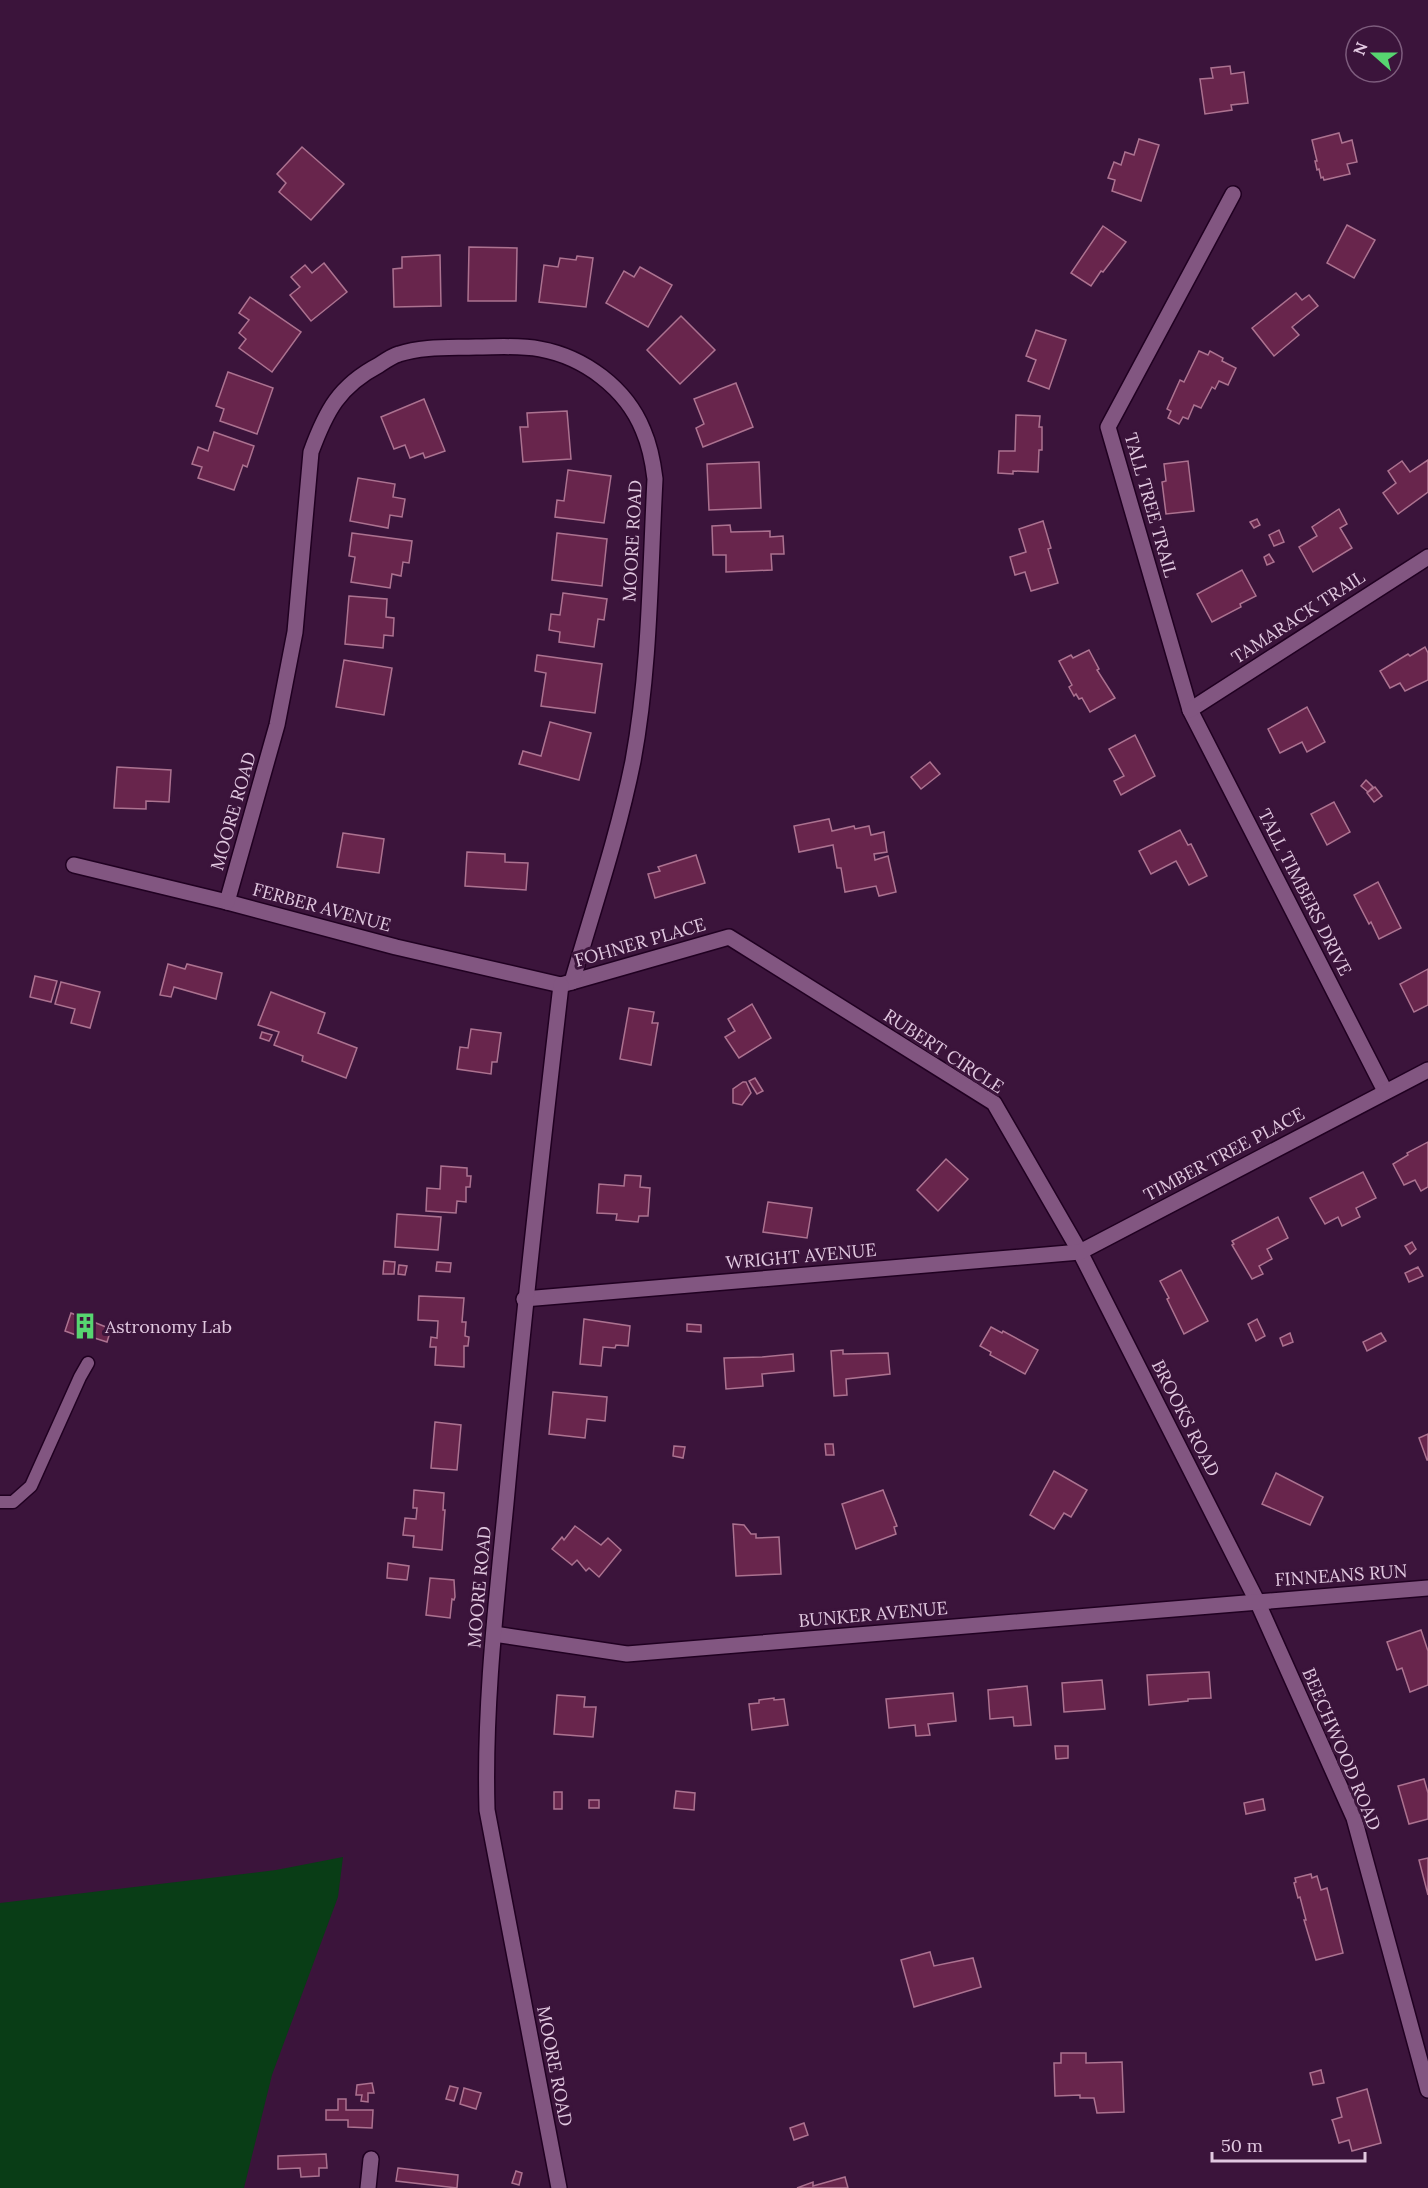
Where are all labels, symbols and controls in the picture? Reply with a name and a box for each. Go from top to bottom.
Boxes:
north arrow [1344,24,1404,84]
text: N [1348,39,1372,58]
street label: TALL TREE TRAIL [1119,430,1183,580]
street label: MOORE ROAD [617,479,647,603]
street label: TAMARACK TRAIL [1227,565,1370,669]
street label: MOORE ROAD [205,749,261,873]
street label: TALL TIMBERS DRIVE [1253,805,1357,979]
street label: FERBER AVENUE [250,877,394,937]
street label: FOHNER PLACE [572,912,708,972]
street label: RUBERT CIRCLE [880,1004,1008,1098]
street label: TIMBER TREE PLACE [1140,1102,1308,1206]
street label: WRIGHT AVENUE [725,1238,877,1274]
building icon: Astronomy Lab [70,1311,100,1341]
place label: Astronomy Lab [104,1315,232,1338]
street label: BROOKS ROAD [1147,1356,1225,1480]
street label: MOORE ROAD [462,1525,496,1649]
street label: FINNEANS RUN [1274,1559,1408,1591]
street label: BUNKER AVENUE [797,1596,949,1632]
street label: BEECHWOOD ROAD [1297,1664,1387,1834]
street label: MOORE ROAD [532,2004,578,2128]
scale bar [1212,2125,1365,2163]
text: 50 m [1221,2134,1263,2157]

